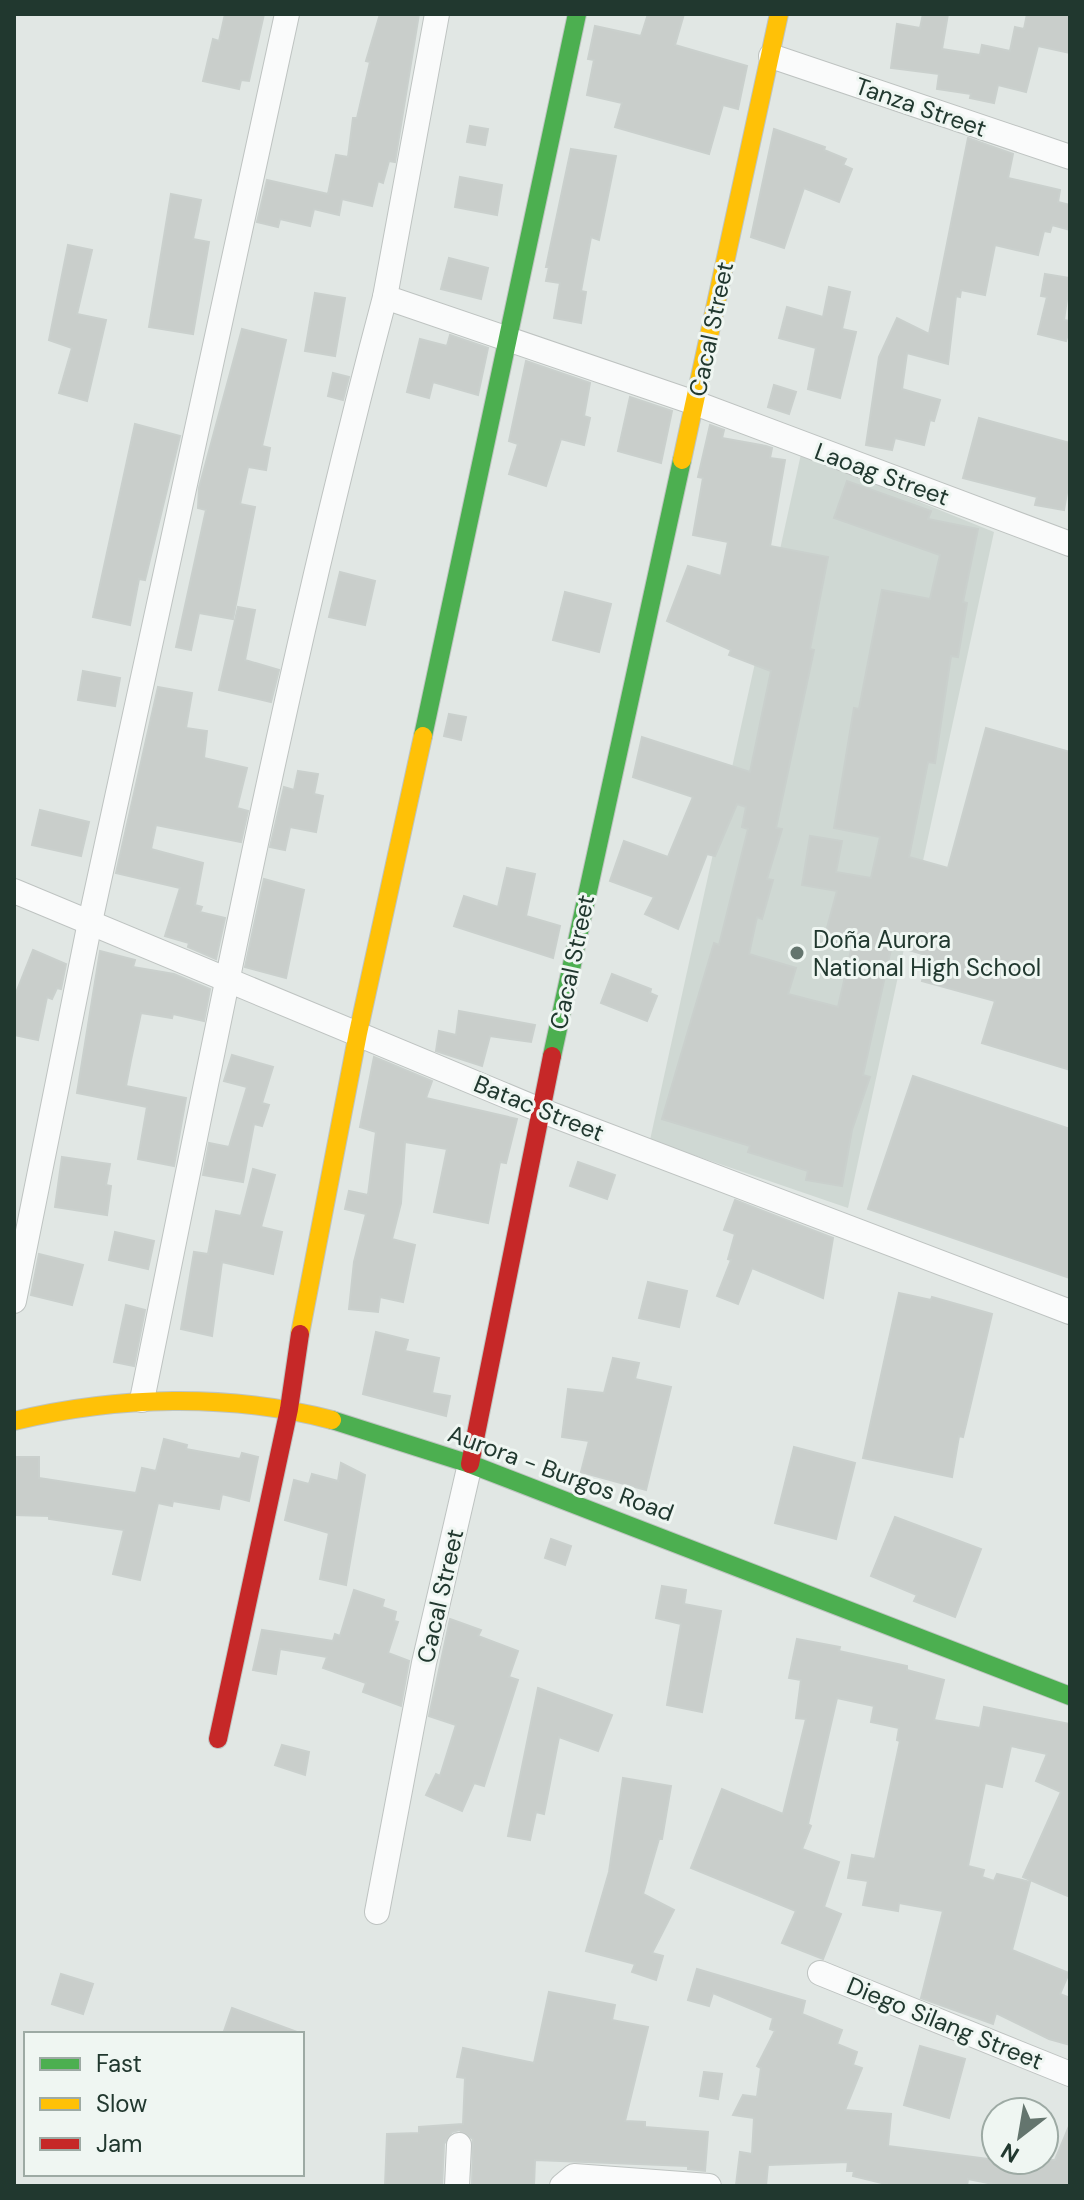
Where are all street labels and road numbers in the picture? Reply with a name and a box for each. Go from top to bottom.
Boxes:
street label: Tanza Street [851,70,991,144]
street label: Cacal Street [682,259,740,399]
street label: Laoag Street [811,435,953,513]
street label: Cacal Street [543,892,601,1032]
street label: Batac Street [469,1068,609,1148]
street label: Aurora - Burgos Road [444,1418,678,1528]
street label: Cacal Street [410,1526,470,1666]
street label: Diego Silang Street [842,1969,1048,2077]

